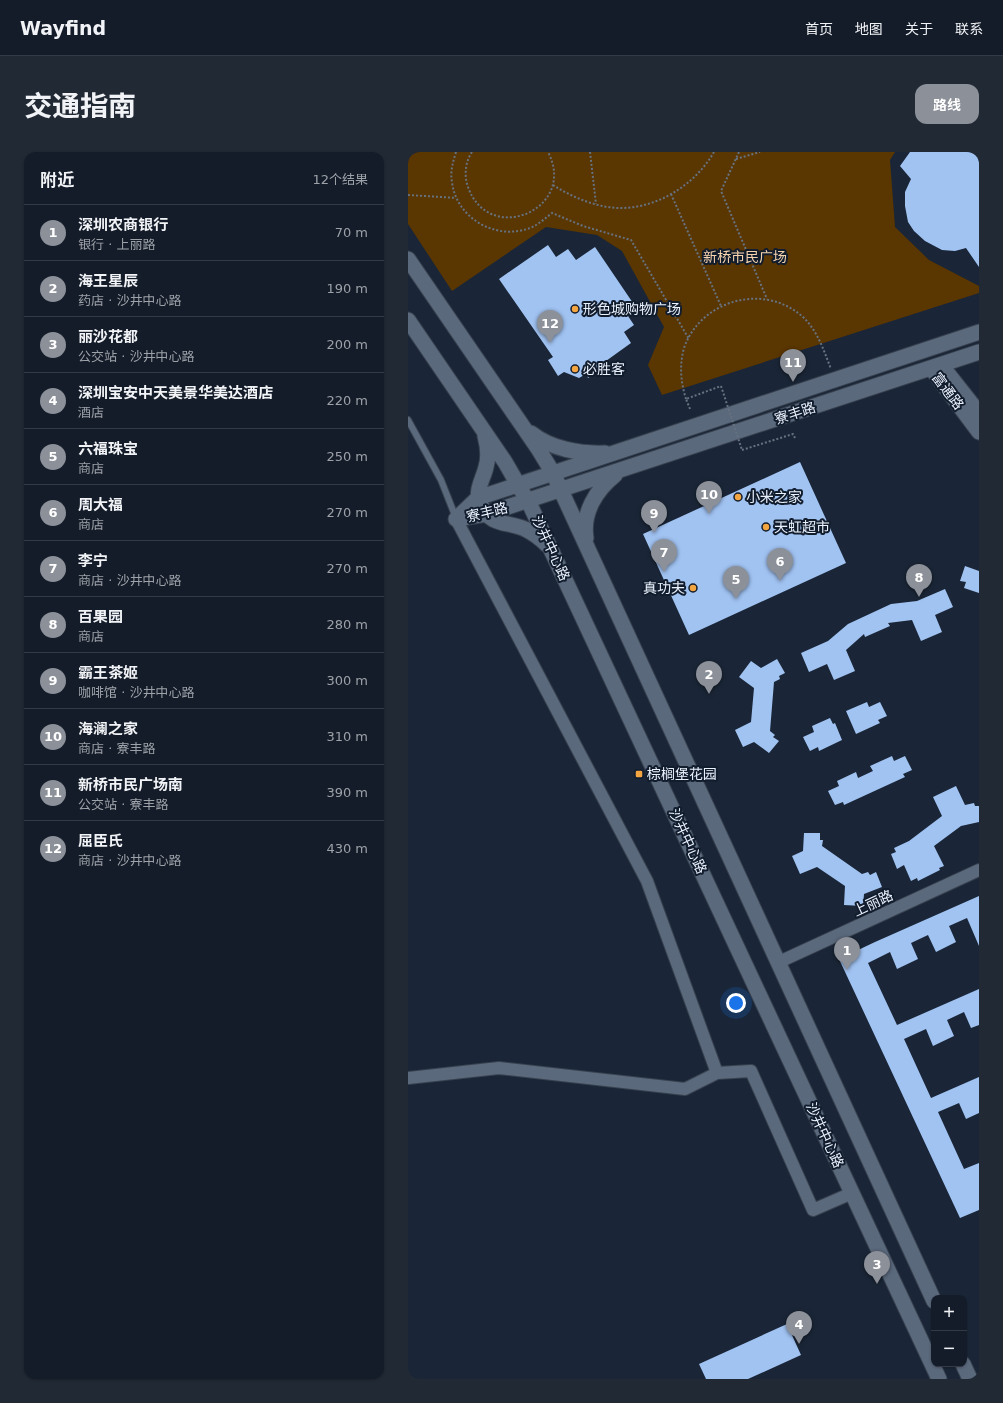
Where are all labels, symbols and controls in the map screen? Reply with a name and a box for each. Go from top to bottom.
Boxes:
text: Wayfind [20,17,106,39]
text: 首页 [805,21,833,37]
text: 地图 [855,21,883,37]
text: 关于 [905,21,933,37]
text: 联系 [955,21,983,37]
button: 路线 [915,84,979,124]
text: 交通指南 [24,90,136,123]
text: 附近 [40,170,74,190]
text: 12个结果 [312,172,368,187]
text: 深圳农商银行 [78,216,168,234]
text: 1 [48,225,58,240]
text: 70 m [335,225,368,240]
text: 银行 · 上丽路 [78,237,155,252]
park label: 新桥市民广场 [703,249,787,265]
text: 海王星辰 [78,272,138,290]
text: 2 [48,281,58,296]
text: 190 m [326,281,368,296]
text: 药店 · 沙井中心路 [78,293,181,308]
place label: 形色城购物广场 [583,301,681,317]
marker: 形色城购物广场 [570,304,580,314]
pin: 12 [537,310,563,343]
text: 丽沙花都 [78,328,138,346]
text: 3 [48,337,58,352]
text: 200 m [326,337,368,352]
text: 公交站 · 沙井中心路 [78,349,194,364]
pin: 11 [780,349,806,382]
place label: 必胜客 [583,361,625,377]
marker: 必胜客 [570,364,580,374]
street label: 富通路 [929,369,967,413]
text: 深圳宝安中天美景华美达酒店 [78,384,273,402]
text: 4 [48,393,58,408]
text: 220 m [326,393,368,408]
street label: 寮丰路 [773,399,817,427]
text: 酒店 [78,405,104,420]
text: 六福珠宝 [78,440,138,458]
text: 5 [48,449,58,464]
text: 250 m [326,449,368,464]
text: 商店 [78,461,104,476]
pin: 10 [696,481,722,514]
place label: 小米之家 [746,489,802,505]
marker: 小米之家 [733,492,743,502]
text: 周大福 [78,496,123,514]
street label: 寮丰路 [465,499,509,525]
pin: 9 [641,500,667,533]
text: 6 [48,505,58,520]
text: 270 m [326,505,368,520]
street label: 沙井中心路 [529,513,573,583]
text: 商店 [78,517,104,532]
place label: 天虹超市 [774,519,830,535]
marker: 天虹超市 [761,522,771,532]
pin: 7 [651,539,677,572]
pin: 6 [767,548,793,581]
text: 李宁 [78,552,108,570]
text: 7 [48,561,58,576]
text: 270 m [326,561,368,576]
pin: 8 [906,564,932,597]
pin: 5 [723,566,749,599]
text: 商店 · 沙井中心路 [78,573,181,588]
place label: 真功夫 [643,580,685,596]
marker: 真功夫 [688,583,698,593]
text: 百果园 [78,608,123,626]
text: 8 [48,617,58,632]
text: 280 m [326,617,368,632]
text: 商店 [78,629,104,644]
pin: 2 [696,661,722,694]
text: 霸王茶姬 [78,664,138,682]
text: 9 [48,673,58,688]
text: 300 m [326,673,368,688]
text: 咖啡馆 · 沙井中心路 [78,685,194,700]
text: 海澜之家 [78,720,138,738]
text: 10 [44,729,62,744]
text: 310 m [326,729,368,744]
text: 商店 · 寮丰路 [78,741,155,756]
place label: 棕榈堡花园 [647,766,717,782]
marker: 棕榈堡花园 [634,769,644,779]
text: 新桥市民广场南 [78,776,183,794]
text: 11 [44,785,62,800]
text: 390 m [326,785,368,800]
text: 公交站 · 寮丰路 [78,797,168,812]
street label: 沙井中心路 [666,806,710,876]
text: 屈臣氏 [78,832,123,850]
text: 12 [44,841,62,856]
text: 430 m [326,841,368,856]
text: 商店 · 沙井中心路 [78,853,181,868]
street label: 上丽路 [851,887,895,919]
pin: 1 [834,937,860,970]
your location [726,993,746,1013]
street label: 沙井中心路 [803,1100,847,1170]
pin: 3 [864,1251,890,1284]
map controls [931,1295,967,1367]
button: + [931,1295,967,1331]
pin: 4 [786,1311,812,1344]
button: − [931,1331,967,1367]

